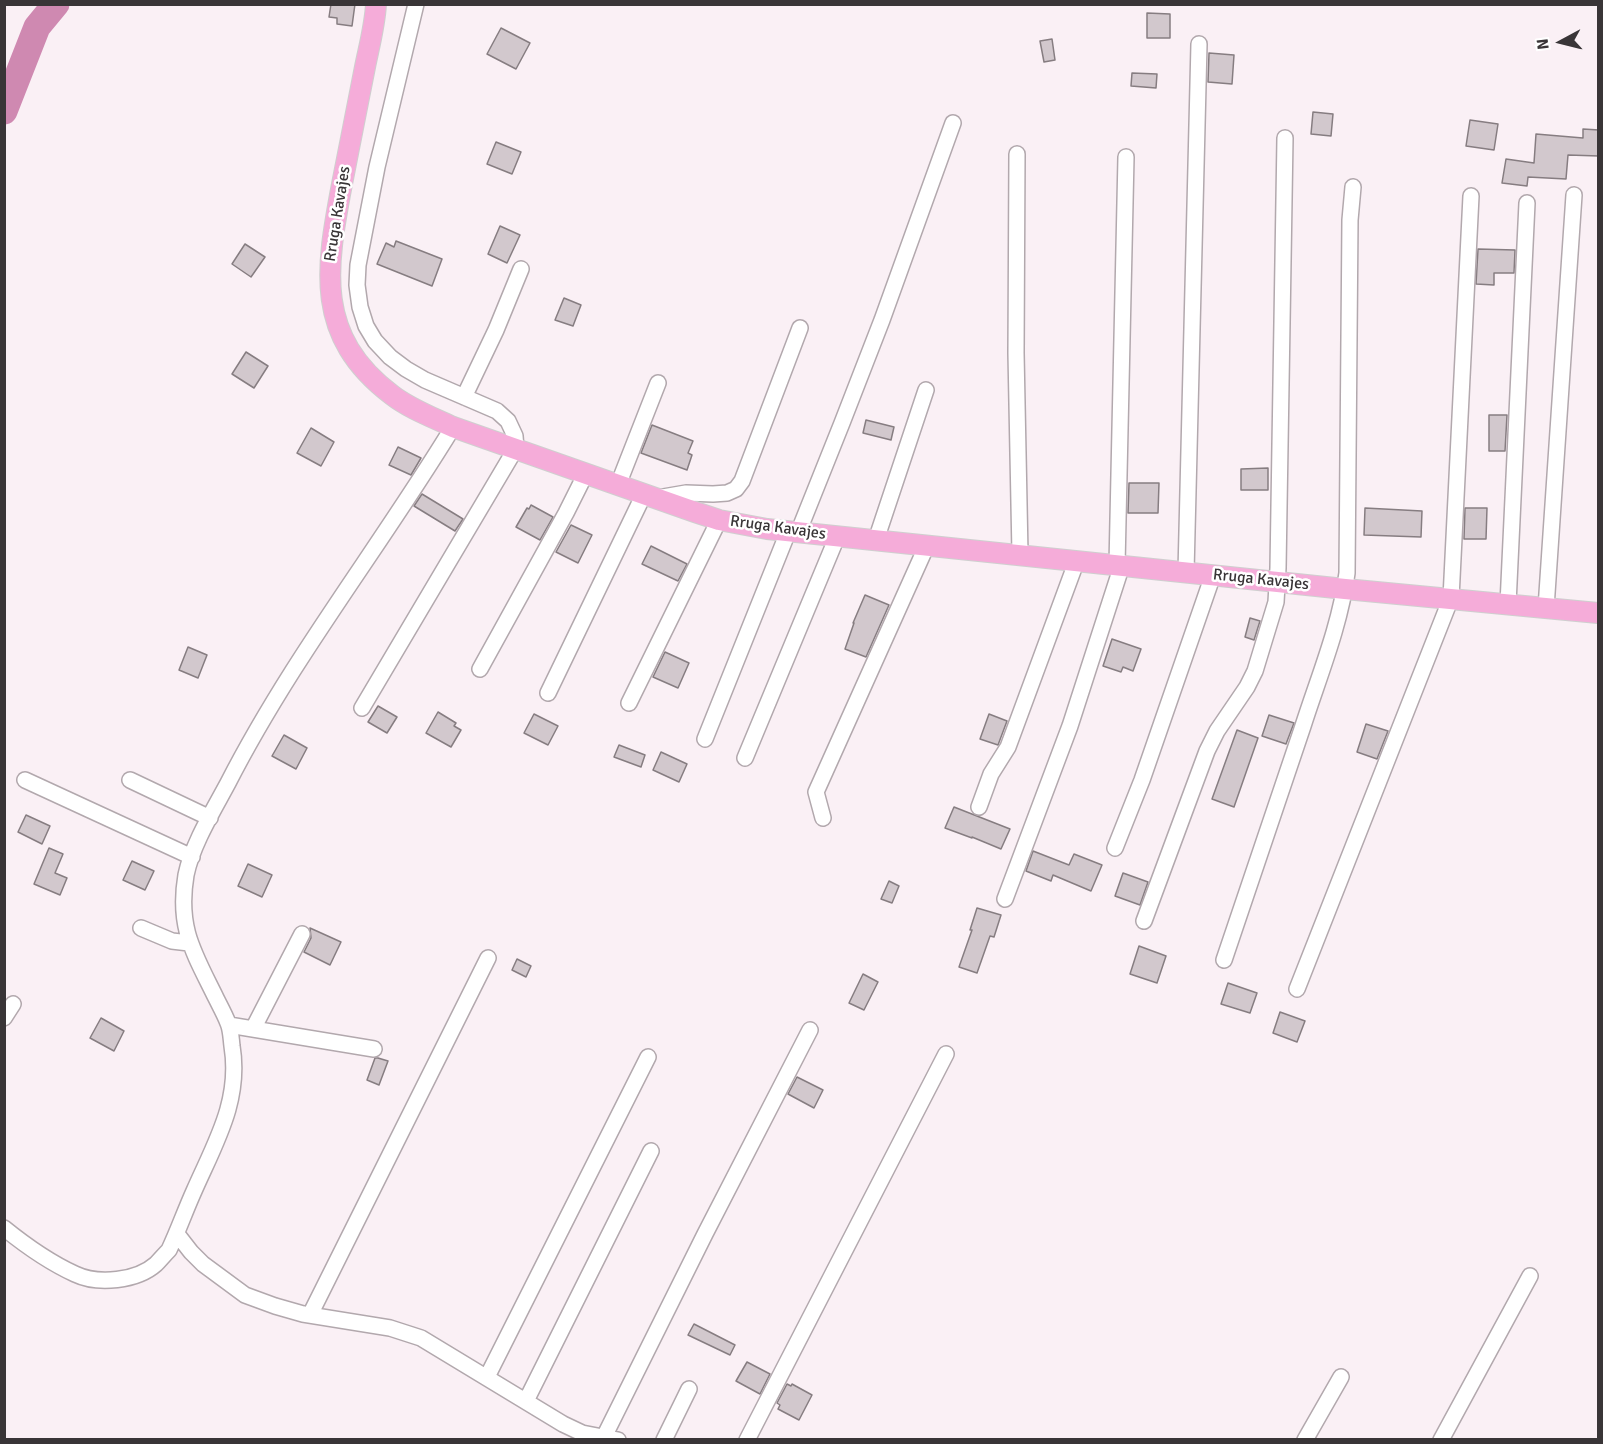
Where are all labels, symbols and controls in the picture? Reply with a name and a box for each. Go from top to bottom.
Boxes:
north arrow [1531,12,1591,72]
text: N [1533,37,1554,51]
street label: Rruga Kavajes [321,165,355,263]
street label: Rruga Kavajes [729,512,827,544]
street label: Rruga Kavajes [1212,565,1310,595]

